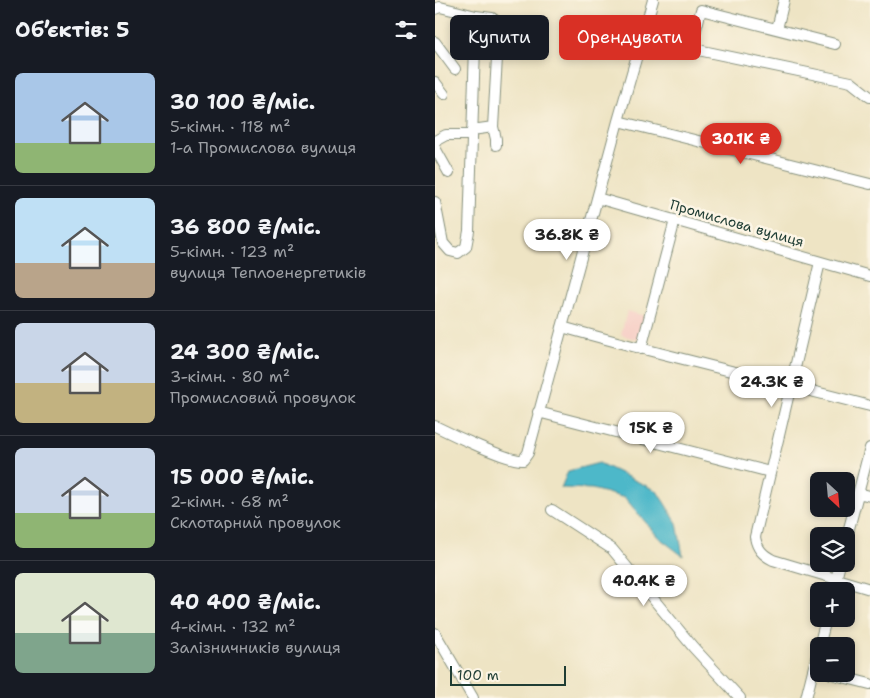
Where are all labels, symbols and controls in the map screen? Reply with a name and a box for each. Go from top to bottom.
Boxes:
chip: Купити [450,15,549,60]
chip: Орендувати [559,15,701,60]
text: Об’єктів: 5 [15,16,129,44]
icon: filters [392,16,420,44]
text: 30 100 ₴/міс. [170,88,315,116]
icon: home [55,93,115,153]
text: 5-кімн. · 118 m² [170,116,291,137]
pin: 30.1K ₴ [695,122,787,165]
text: 30.1K ₴ [711,128,771,149]
text: 1-а Промислова вулиця [170,137,356,158]
street label: Промислова вулиця [668,195,806,251]
text: 36 800 ₴/міс. [170,213,321,241]
icon: home [55,218,115,278]
pin: 36.8K ₴ [521,218,613,261]
text: 36.8K ₴ [535,224,599,245]
text: 5-кімн. · 123 m² [170,241,294,262]
text: вулиця Теплоенергетиків [170,262,366,283]
text: 24 300 ₴/міс. [170,338,320,366]
icon: home [55,343,115,403]
text: 3-кімн. · 80 m² [170,366,290,387]
pin: 24.3K ₴ [726,366,818,408]
text: 24.3K ₴ [740,371,804,392]
text: Промисловий провулок [170,387,356,408]
pin: 15K ₴ [616,412,686,454]
text: 15K ₴ [629,417,673,438]
text: 15 000 ₴/міс. [170,463,314,491]
icon: home [55,468,115,528]
north arrow [810,472,855,518]
map controls [810,472,855,682]
text: 2-кімн. · 68 m² [170,491,289,512]
text: Склотарний провулок [170,512,341,533]
button: layers [810,527,855,572]
pin: 40.4K ₴ [598,564,690,607]
text: 40.4K ₴ [612,570,676,591]
button: + [810,582,855,627]
text: 40 400 ₴/міс. [170,588,321,616]
icon: home [55,593,115,653]
text: 4-кімн. · 132 m² [170,616,296,637]
text: Залізничників вулиця [170,637,341,658]
button: − [810,637,855,682]
scale bar [450,663,566,686]
text: 100 m [457,666,499,684]

